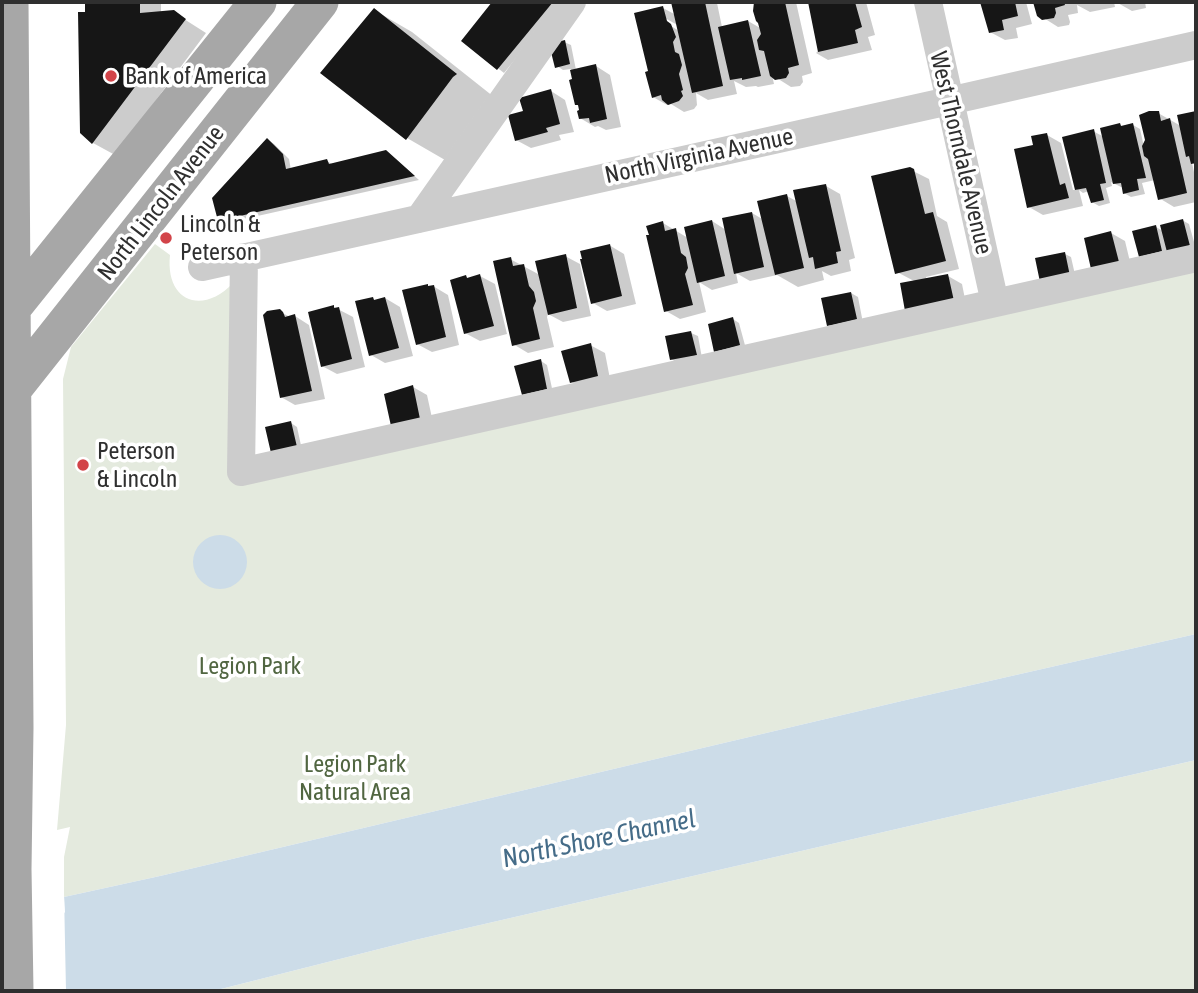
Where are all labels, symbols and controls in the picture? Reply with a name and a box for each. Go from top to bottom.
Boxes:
street label: West Thorndale Avenue [924,49,998,257]
place label: Bank of America [125,62,267,90]
marker: Bank of America [103,68,119,84]
street label: North Lincoln Avenue [92,120,230,286]
street label: North Virginia Avenue [602,122,796,190]
place label: Lincoln & Peterson [180,210,260,266]
marker: Lincoln & Peterson [158,230,174,246]
place label: Peterson & Lincoln [97,437,177,493]
marker: Peterson & Lincoln [75,457,91,473]
park label: Legion Park [199,652,301,680]
park label: Legion Park Natural Area [299,750,411,806]
water label: North Shore Channel [499,803,699,875]

